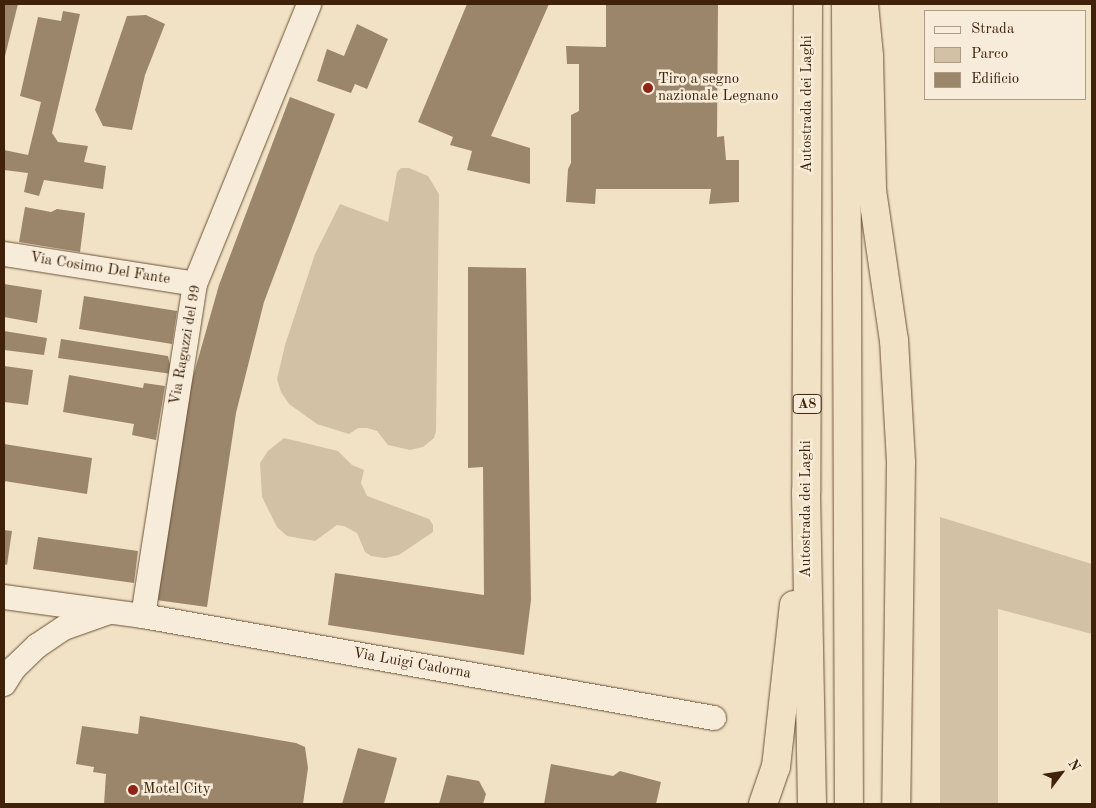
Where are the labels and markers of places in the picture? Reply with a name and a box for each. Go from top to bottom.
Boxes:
place label: Tiro a segno nazionale Legnano [658,70,778,105]
marker: Tiro a segno nazionale Legnano [642,82,654,94]
place label: Motel City [143,781,211,799]
marker: Motel City [127,784,139,796]

